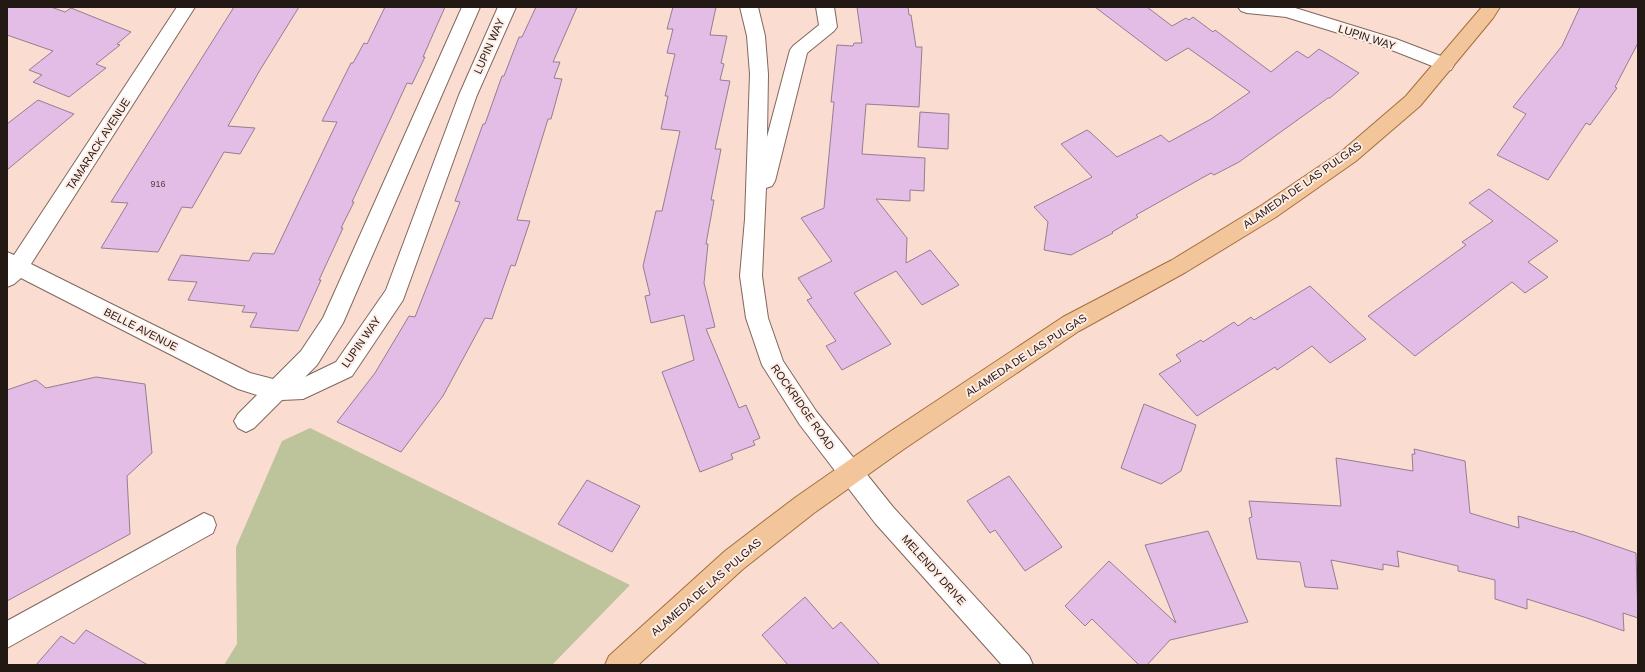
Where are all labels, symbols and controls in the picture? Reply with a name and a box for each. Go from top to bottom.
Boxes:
street label: LUPIN WAY [471,16,507,76]
street label: LUPIN WAY [1337,22,1398,52]
street label: TAMARACK AVENUE [64,96,132,192]
street label: ALAMEDA DE LAS PULGAS [1240,139,1364,231]
house number: 916 [150,179,166,189]
street label: BELLE AVENUE [102,305,180,353]
street label: ALAMEDA DE LAS PULGAS [963,311,1089,399]
street label: LUPIN WAY [339,314,383,370]
street label: ROCKRIDGE ROAD [769,362,837,452]
street label: MELENDY DRIVE [900,533,968,607]
street label: ALAMEDA DE LAS PULGAS [649,536,763,638]

